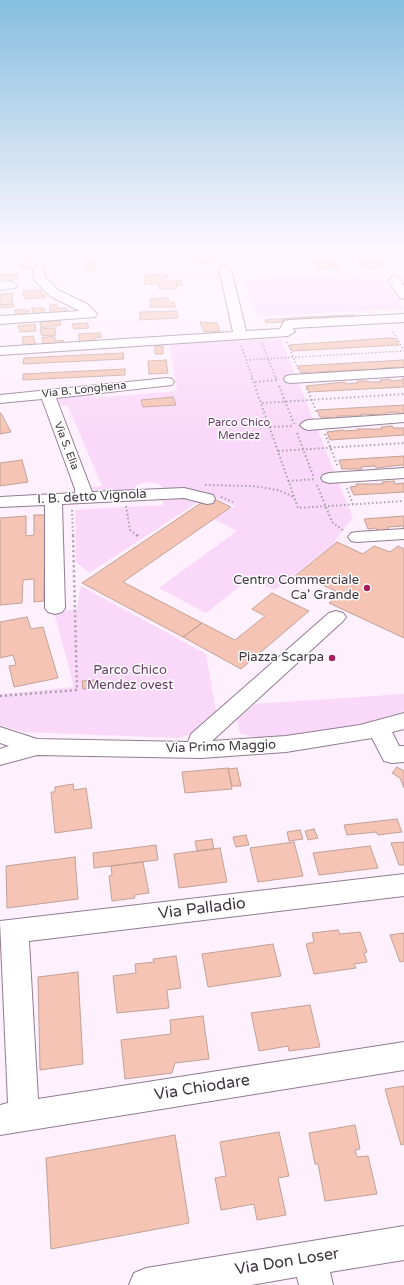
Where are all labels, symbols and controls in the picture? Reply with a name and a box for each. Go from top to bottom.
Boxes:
street label: Via B. Longhena [41,379,127,401]
park label: Parco Chico Mendez [208,416,270,442]
street label: Via S. Elia [51,420,81,472]
street label: I. B. detto Vignola [37,486,147,508]
place label: Centro Commerciale Ca' Grande [233,573,359,604]
marker: Centro Commerciale Ca' Grande [362,583,372,593]
place label: Piazza Scarpa [238,650,324,666]
marker: Piazza Scarpa [327,653,337,663]
park label: Parco Chico Mendez ovest [87,663,173,694]
street label: Via Primo Maggio [166,737,276,757]
street label: Via Palladio [157,894,247,924]
street label: Via Chiodare [153,1071,251,1105]
street label: Via Don Loser [234,1244,340,1280]

